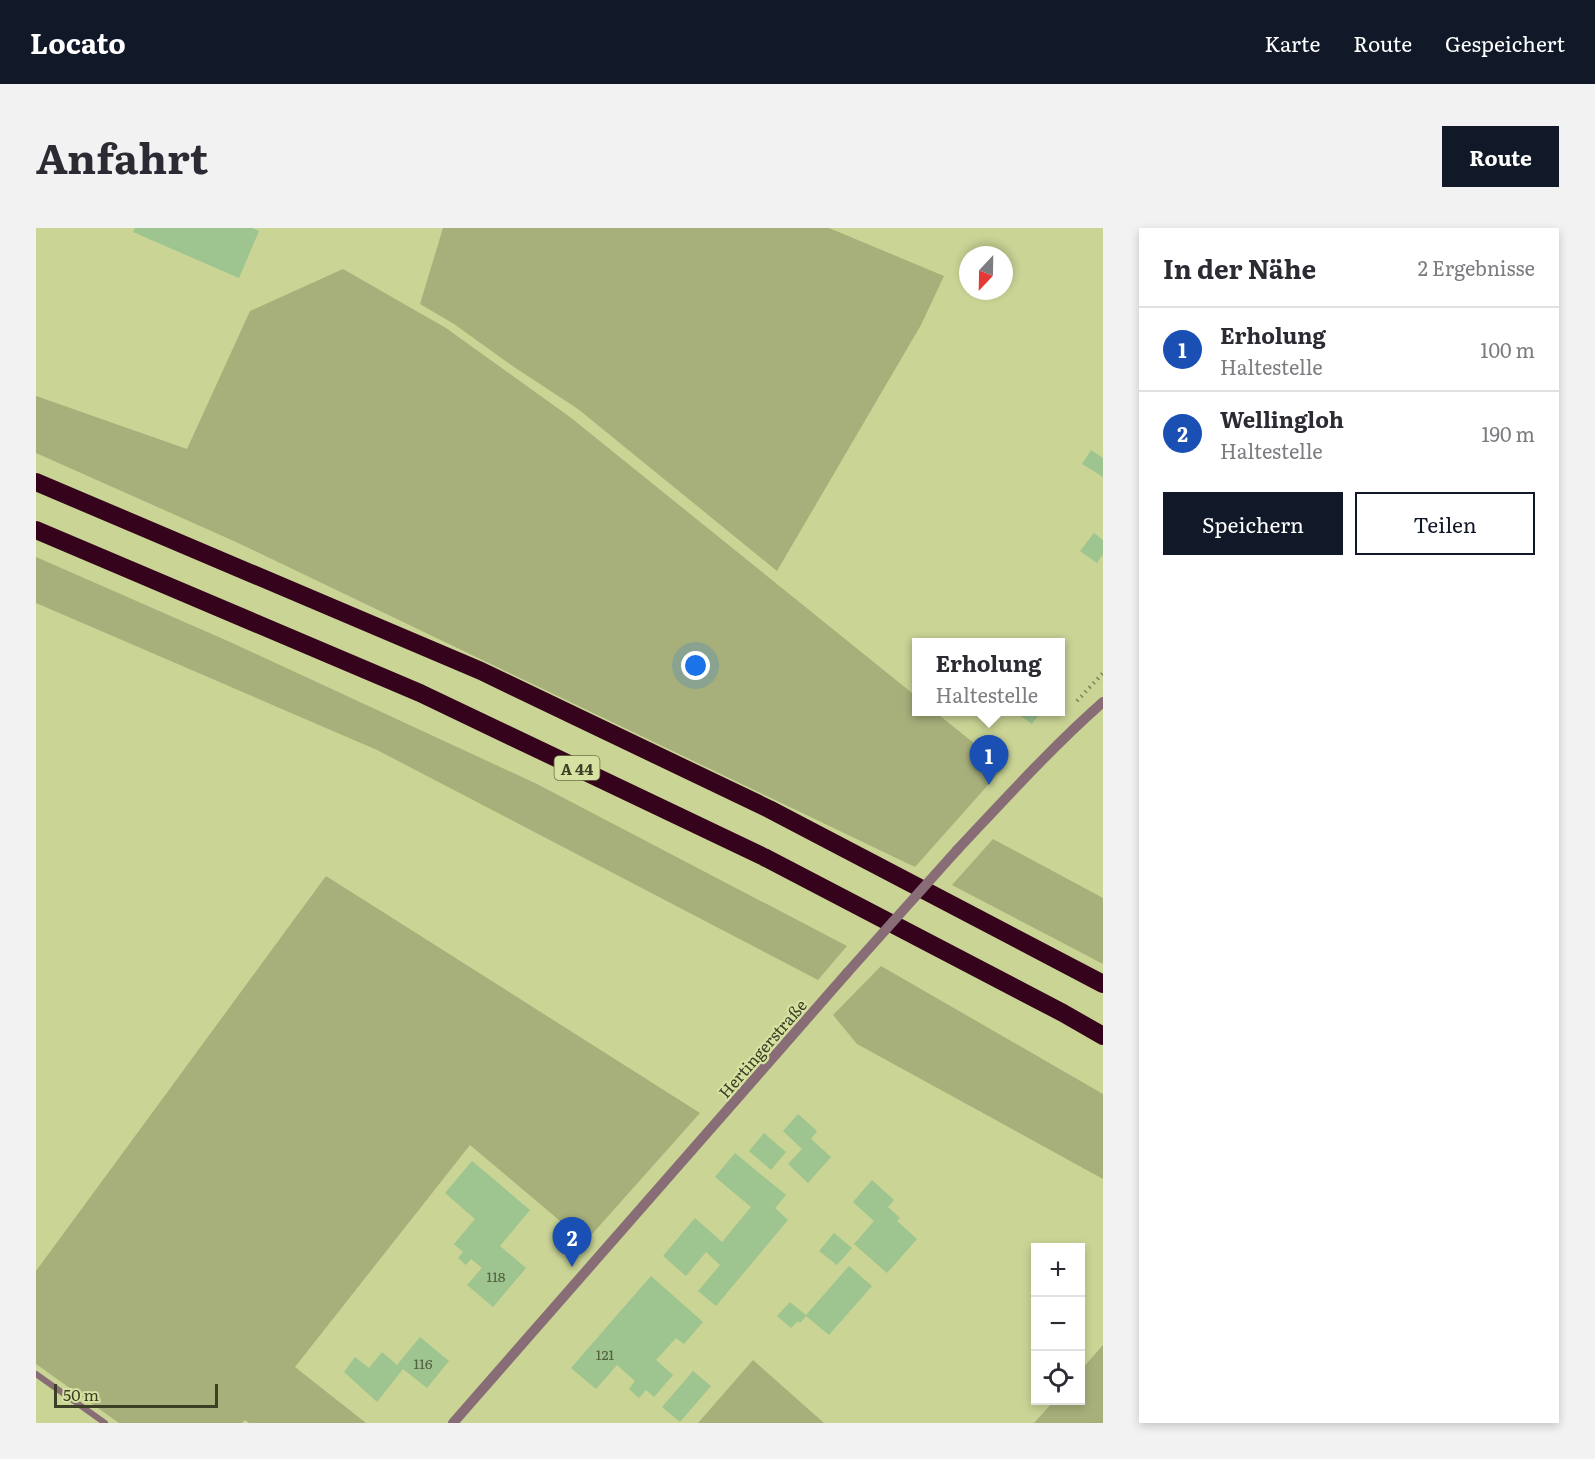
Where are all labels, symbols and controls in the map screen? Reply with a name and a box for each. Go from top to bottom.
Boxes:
text: Locato [30,21,126,63]
text: Karte [1264,27,1320,58]
text: Route [1353,27,1412,58]
text: Gespeichert [1445,27,1565,58]
text: Anfahrt [36,125,208,187]
button: Route [1442,126,1559,187]
north arrow [959,246,1013,300]
text: In der Nähe [1163,248,1316,287]
text: 2 Ergebnisse [1418,252,1535,282]
text: Erholung [1220,318,1326,351]
text: 1 [1178,334,1187,364]
text: 100 m [1480,334,1535,364]
text: Haltestelle [1220,351,1323,381]
text: Wellingloh [1220,402,1344,435]
text: 2 [1177,418,1188,448]
text: 190 m [1481,418,1535,448]
text: Haltestelle [1220,435,1323,465]
button: Speichern [1163,492,1343,555]
button: Teilen [1355,492,1535,555]
popup [912,638,1065,716]
text: Erholung [936,646,1041,679]
your location [681,651,710,680]
text: Haltestelle [936,679,1038,709]
pin: 1 [970,736,1008,785]
road number: A 44 [554,756,600,780]
street label: Hertingerstraße [712,993,812,1103]
pin: 2 [552,1218,592,1267]
map controls [1031,1243,1085,1405]
button: + [1031,1243,1085,1297]
house number: 118 [486,1266,506,1286]
button: − [1031,1297,1085,1351]
house number: 121 [596,1344,615,1364]
button: locate [1031,1351,1085,1405]
house number: 116 [414,1353,433,1373]
scale bar [54,1381,218,1408]
text: 50 m [63,1382,99,1406]

